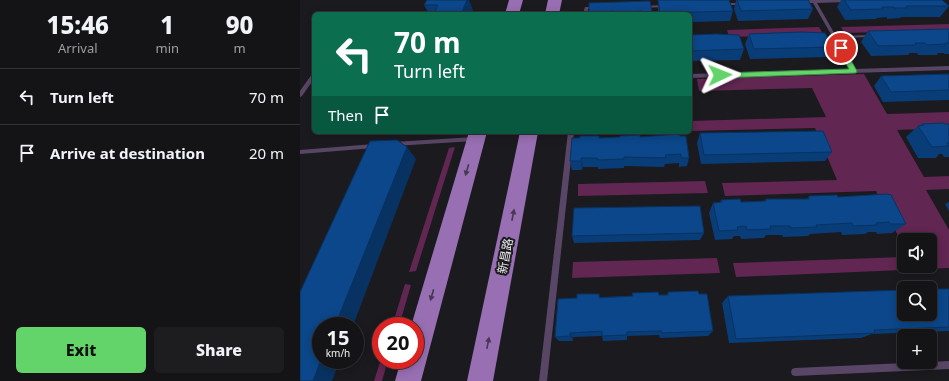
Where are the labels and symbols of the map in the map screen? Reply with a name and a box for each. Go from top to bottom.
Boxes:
pin [824,31,858,65]
position arrow [699,54,741,96]
one-way arrow [464,164,470,176]
one-way arrow [510,209,516,221]
street label: 新昌路 [493,237,517,275]
one-way arrow [429,289,435,301]
speed limit sign: 20 [372,317,424,369]
one-way arrow [485,337,491,349]

